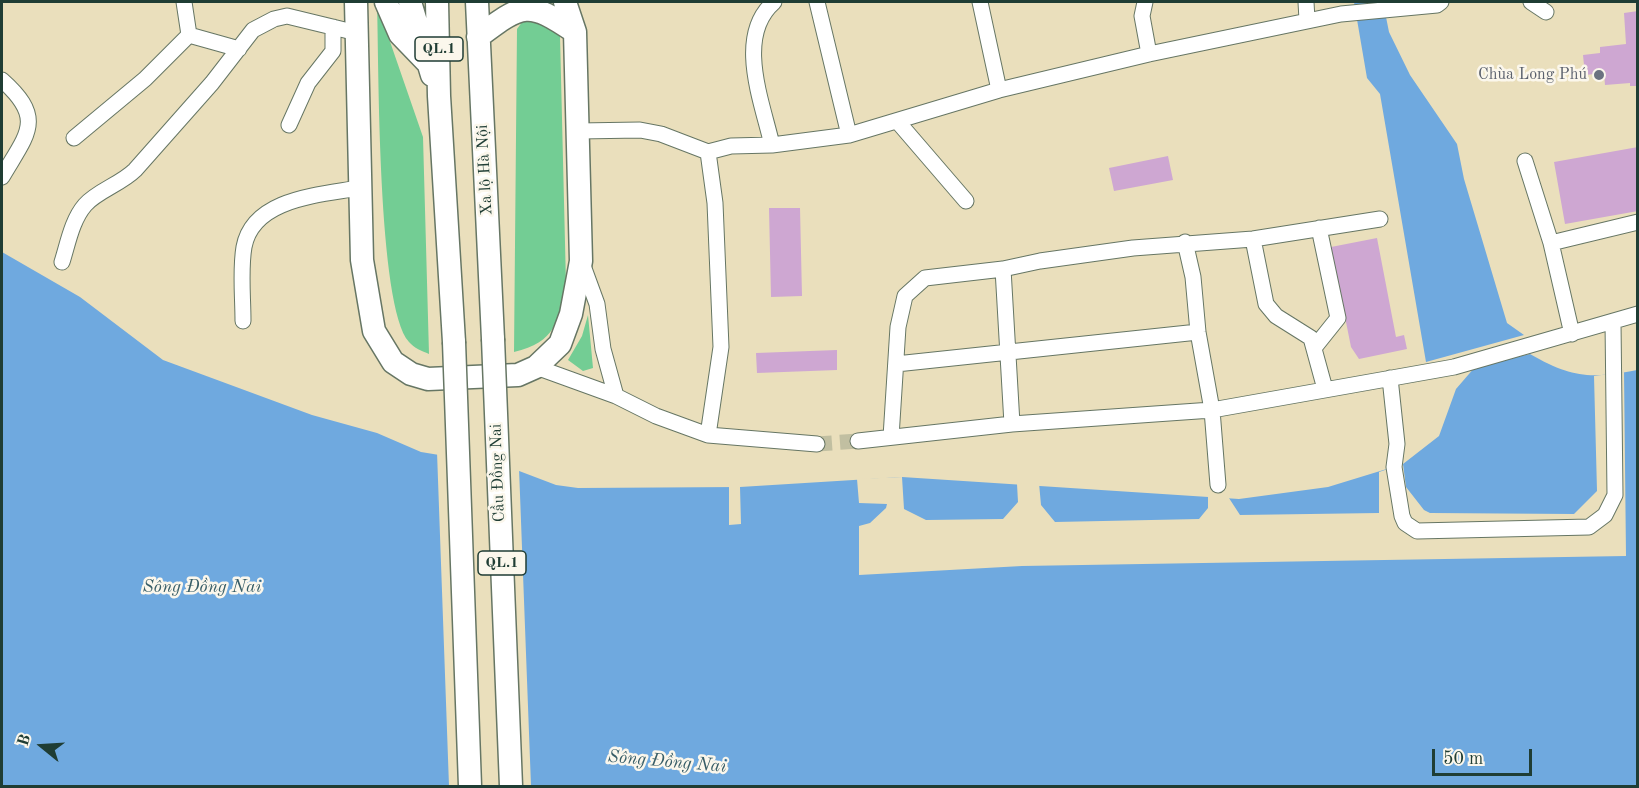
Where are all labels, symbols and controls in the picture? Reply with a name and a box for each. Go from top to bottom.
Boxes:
road number: QL.1 [415,37,463,61]
place label: Chùa Long Phú [1478,65,1587,85]
marker: Chùa Long Phú [1592,68,1606,82]
street label: Xa lộ Hà Nội [473,124,497,216]
street label: Cầu Đồng Nai [487,424,509,522]
road number: QL.1 [478,551,526,575]
water label: Sông Đồng Nai [142,576,262,598]
north arrow [12,716,72,776]
text: B [16,733,34,748]
scale bar [1435,737,1536,775]
water label: Sông Đồng Nai [607,746,727,778]
text: 50 m [1443,750,1483,768]

